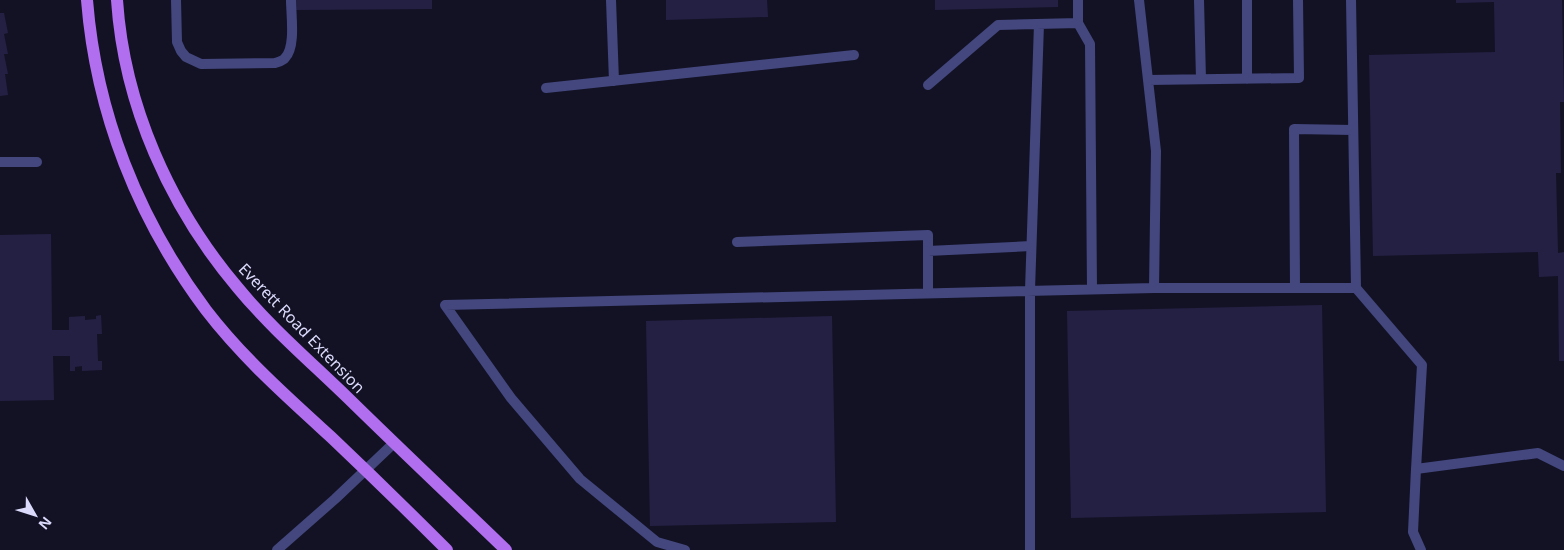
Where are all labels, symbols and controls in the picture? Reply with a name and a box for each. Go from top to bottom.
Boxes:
street label: Everett Road Extension [234,258,370,398]
north arrow [10,490,60,540]
text: N [35,513,56,534]

